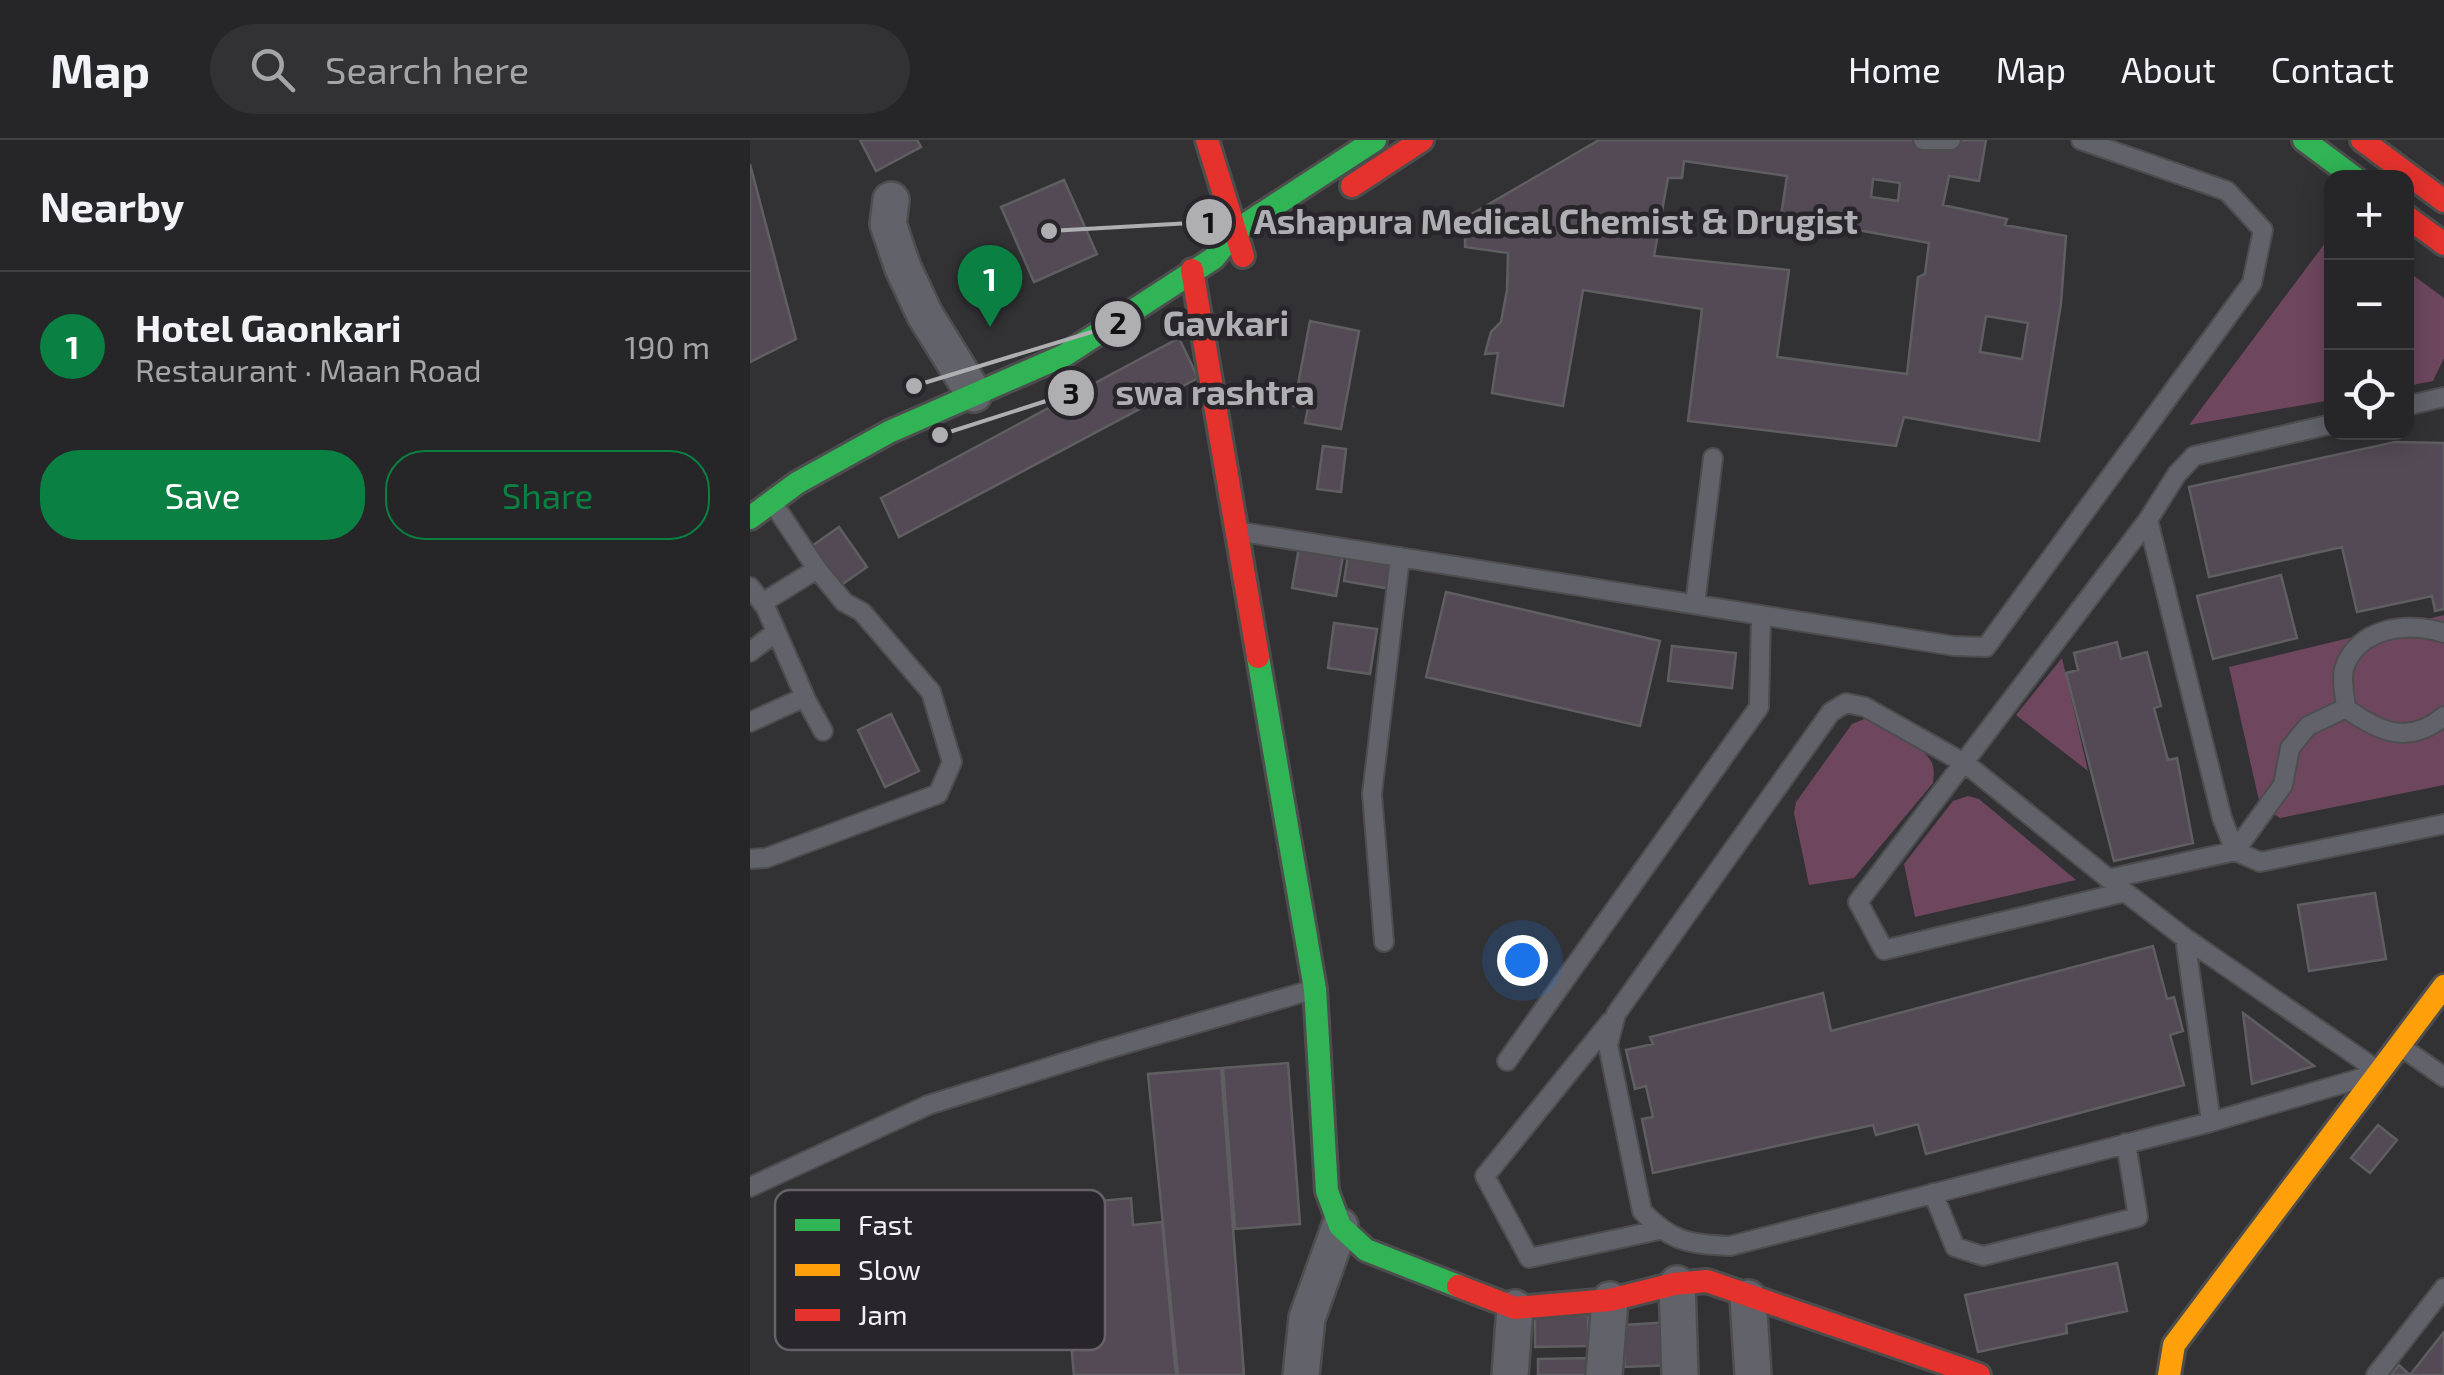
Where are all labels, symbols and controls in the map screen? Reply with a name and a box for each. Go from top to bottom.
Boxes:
search box [210,24,910,114]
text: Map [50,40,150,98]
icon: search [245,42,300,97]
text: Search here [325,46,529,92]
text: Home [1848,48,1941,90]
text: Map [1996,48,2066,90]
text: About [2121,48,2216,90]
text: Contact [2271,48,2394,90]
map controls [2324,170,2414,440]
button: + [2324,170,2414,260]
text: Nearby [40,180,184,230]
callout: Ashapura Medical Chemist & Drugist [1184,190,1879,255]
text: Ashapura Medical Chemist & Drugist [1254,199,1858,241]
text: 1 [1203,203,1215,239]
pin: 1 [958,244,1022,327]
button: − [2324,260,2414,350]
callout: Gavkari [1093,291,1309,356]
text: Gavkari [1163,301,1289,343]
text: Hotel Gaonkari [135,304,402,350]
text: 2 [1109,304,1127,340]
text: 1 [66,327,79,365]
text: 190 m [624,327,710,365]
text: Restaurant · Maan Road [135,350,482,388]
button: locate [2324,350,2414,440]
callout: swa rashtra [1046,361,1335,426]
text: swa rashtra [1115,370,1315,412]
text: 3 [1062,374,1080,410]
button: Save [40,450,365,540]
button: Share [385,450,710,540]
your location [1497,935,1548,986]
legend [775,1190,1105,1350]
text: Fast [858,1207,913,1241]
text: Slow [858,1252,921,1286]
text: Jam [858,1297,907,1331]

